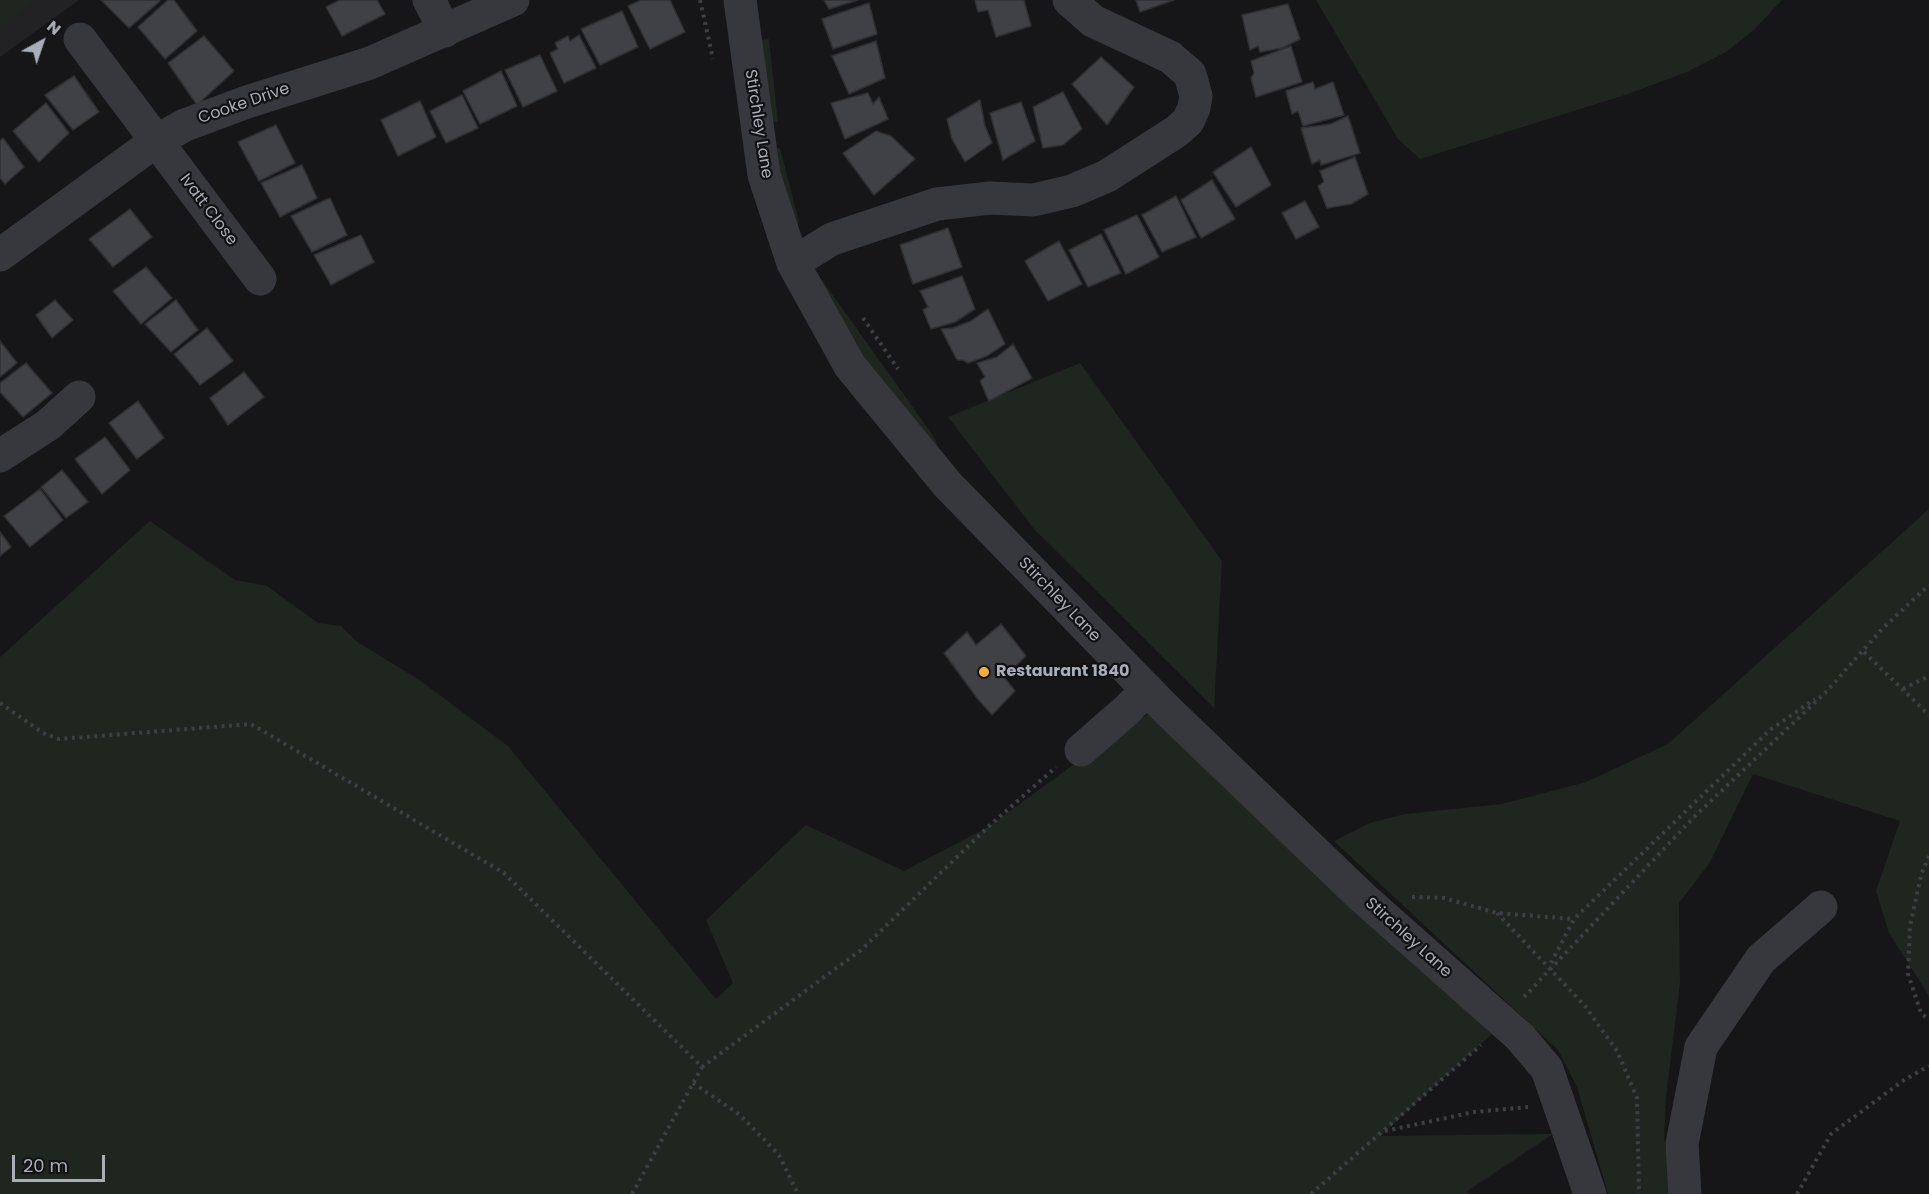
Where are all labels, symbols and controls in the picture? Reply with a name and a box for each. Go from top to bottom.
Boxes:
north arrow [12,12,72,72]
text: N [42,15,66,41]
street label: Stirchley Lane [740,68,776,180]
street label: Cooke Drive [196,79,292,129]
street label: Ivatt Close [175,171,241,249]
street label: Stirchley Lane [1014,554,1104,646]
place label: Restaurant 1840 [996,662,1129,682]
marker: Restaurant 1840 [977,665,991,679]
street label: Stirchley Lane [1361,894,1455,982]
scale bar [15,1143,108,1181]
text: 20 m [23,1153,68,1178]

